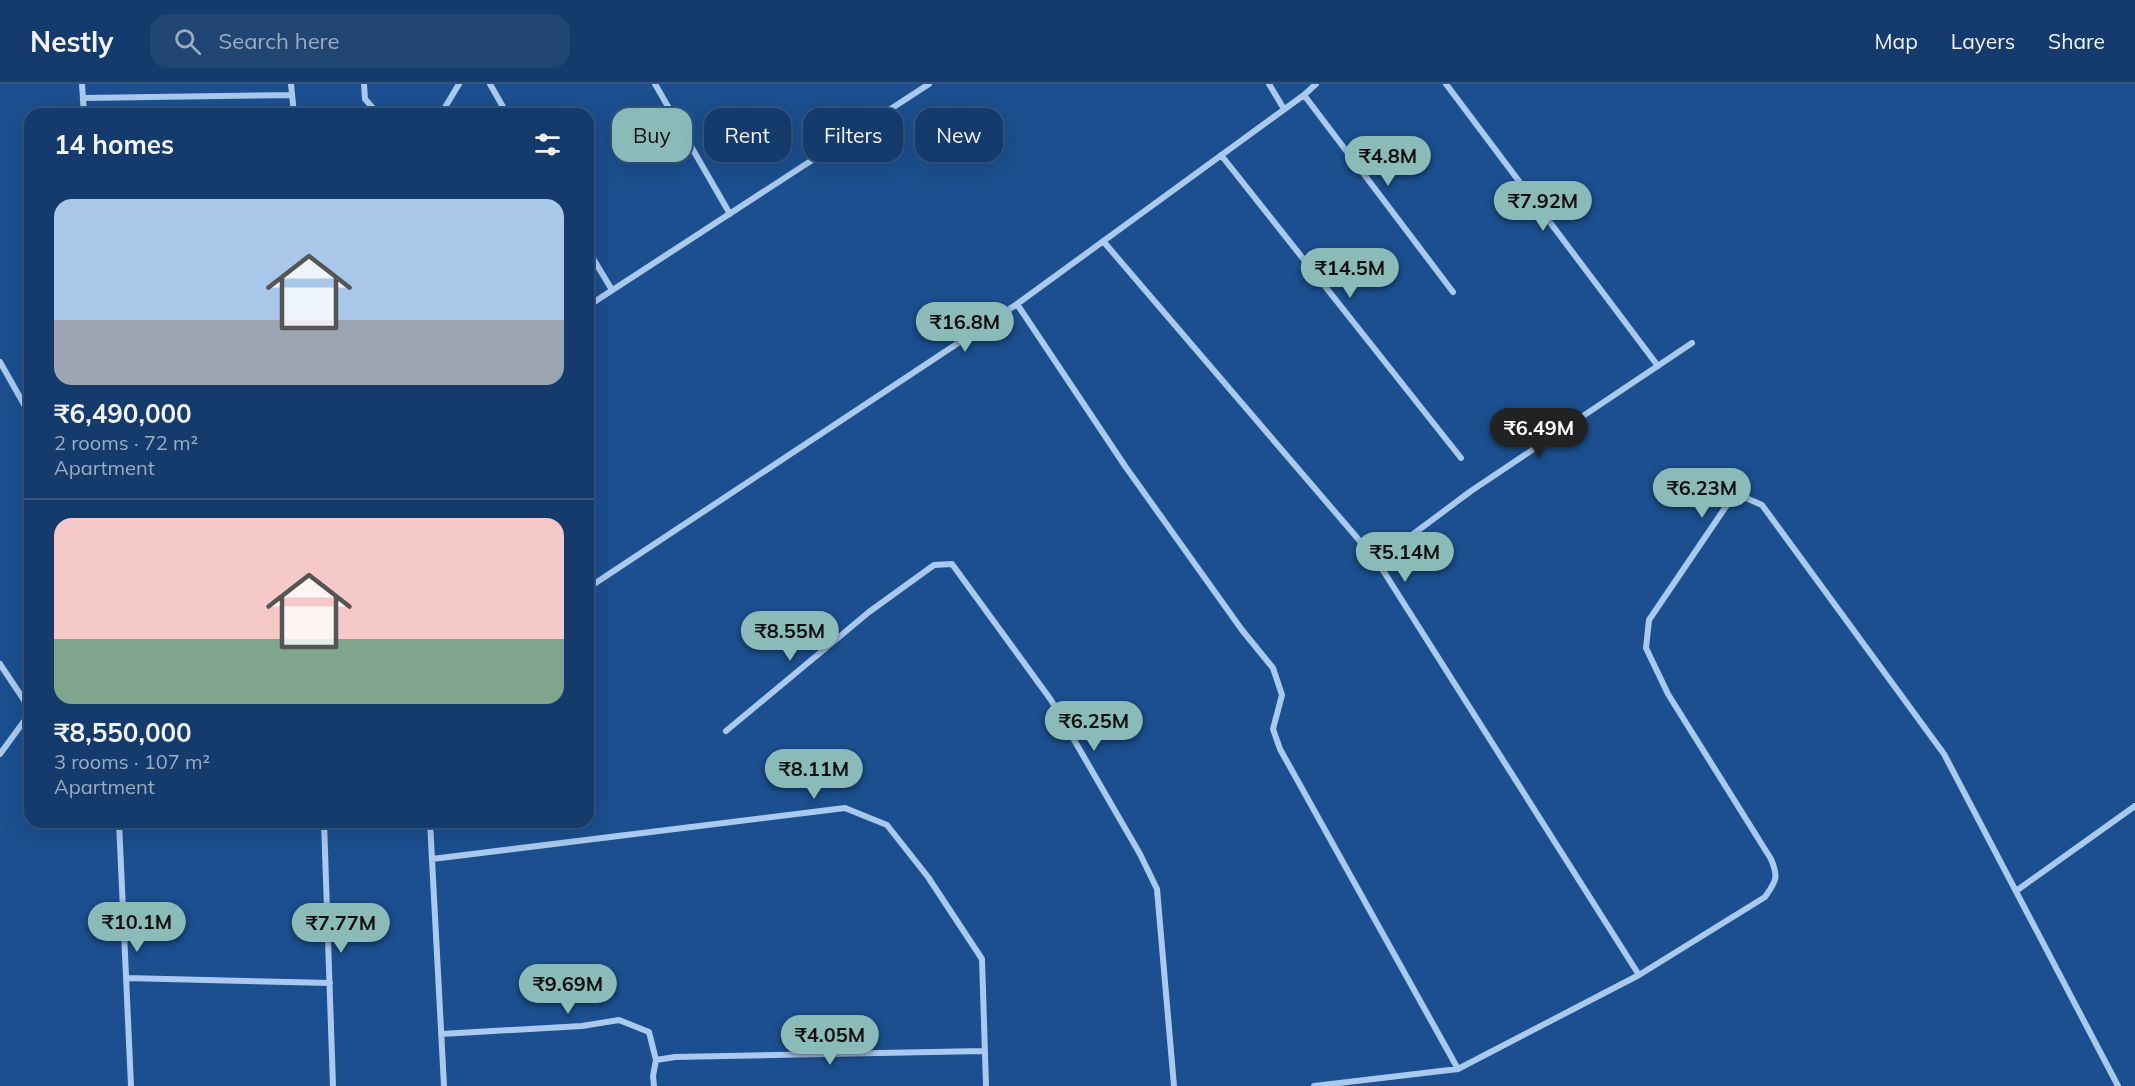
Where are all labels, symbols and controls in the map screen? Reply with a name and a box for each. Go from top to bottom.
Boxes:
search box [150,14,570,68]
text: Nestly [30,24,114,59]
icon: search [171,25,204,58]
text: Search here [219,27,339,55]
text: Map [1875,28,1918,54]
text: Layers [1951,28,2015,54]
text: Share [2048,28,2105,54]
chip: Buy [612,108,692,162]
chip: Rent [704,108,791,162]
chip: Filters [803,108,903,162]
chip: New [915,108,1003,162]
text: 14 homes [54,128,174,161]
icon: filters [531,128,564,161]
pin: ₹4.8M [1346,136,1430,187]
text: ₹4.8M [1359,143,1417,168]
pin: ₹7.92M [1494,181,1592,232]
text: ₹7.92M [1508,188,1578,213]
icon: home [255,238,363,346]
pin: ₹14.5M [1301,248,1399,299]
text: ₹14.5M [1315,255,1385,280]
pin: ₹16.8M [916,302,1014,353]
text: ₹16.8M [930,309,1000,334]
text: ₹6,490,000 [54,397,192,430]
pin: ₹6.49M [1490,408,1588,459]
text: ₹6.49M [1504,415,1574,440]
text: 2 rooms · 72 m² [54,430,198,455]
text: Apartment [54,455,155,480]
pin: ₹6.23M [1653,468,1751,519]
text: ₹6.23M [1667,475,1737,500]
pin: ₹5.14M [1356,532,1454,583]
text: ₹5.14M [1370,539,1440,564]
icon: home [255,557,363,665]
pin: ₹8.55M [741,611,839,662]
text: ₹8.55M [755,618,825,643]
pin: ₹6.25M [1045,701,1143,752]
text: ₹6.25M [1059,708,1129,733]
text: ₹8,550,000 [54,716,192,749]
text: 3 rooms · 107 m² [54,749,210,774]
pin: ₹8.11M [765,749,863,800]
text: ₹8.11M [779,756,849,781]
text: Apartment [54,774,155,799]
pin: ₹10.1M [88,902,186,953]
pin: ₹7.77M [292,903,390,954]
text: ₹10.1M [102,909,172,934]
text: ₹7.77M [306,910,376,935]
pin: ₹9.69M [519,964,617,1015]
text: ₹9.69M [533,971,603,996]
pin: ₹4.05M [781,1015,879,1066]
text: ₹4.05M [795,1022,865,1047]

